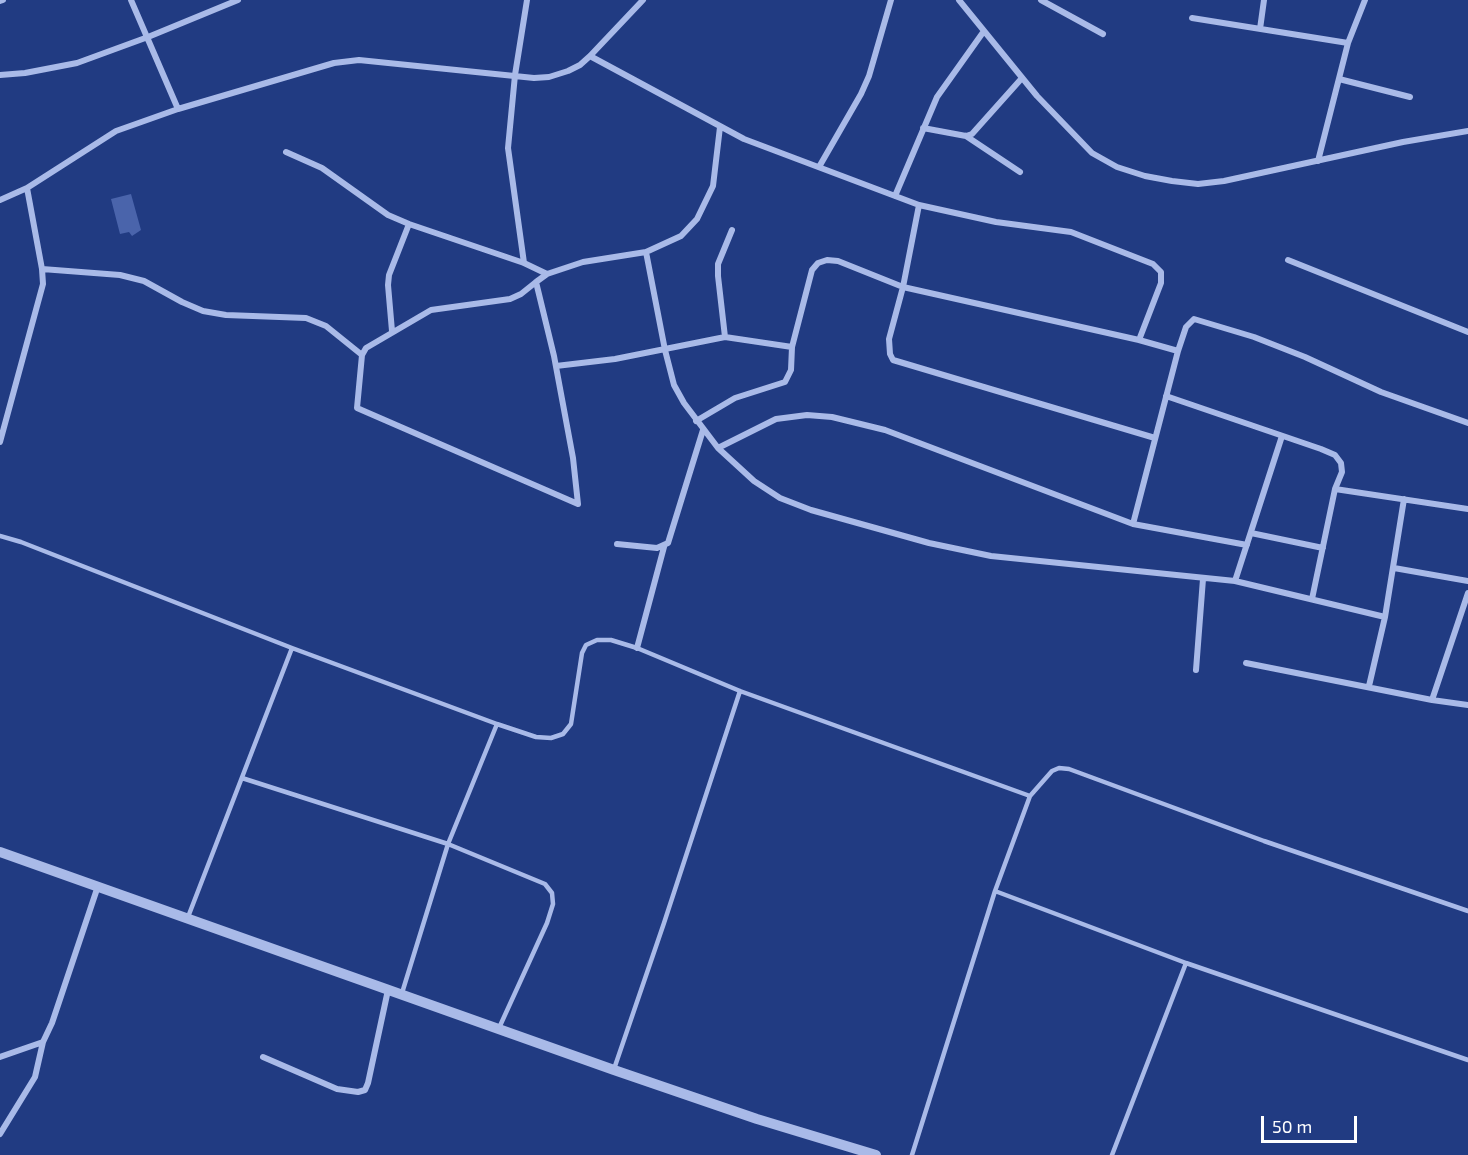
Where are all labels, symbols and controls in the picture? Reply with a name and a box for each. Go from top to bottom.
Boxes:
scale bar [1264,1104,1360,1142]
text: 50 m [1272,1115,1312,1137]

